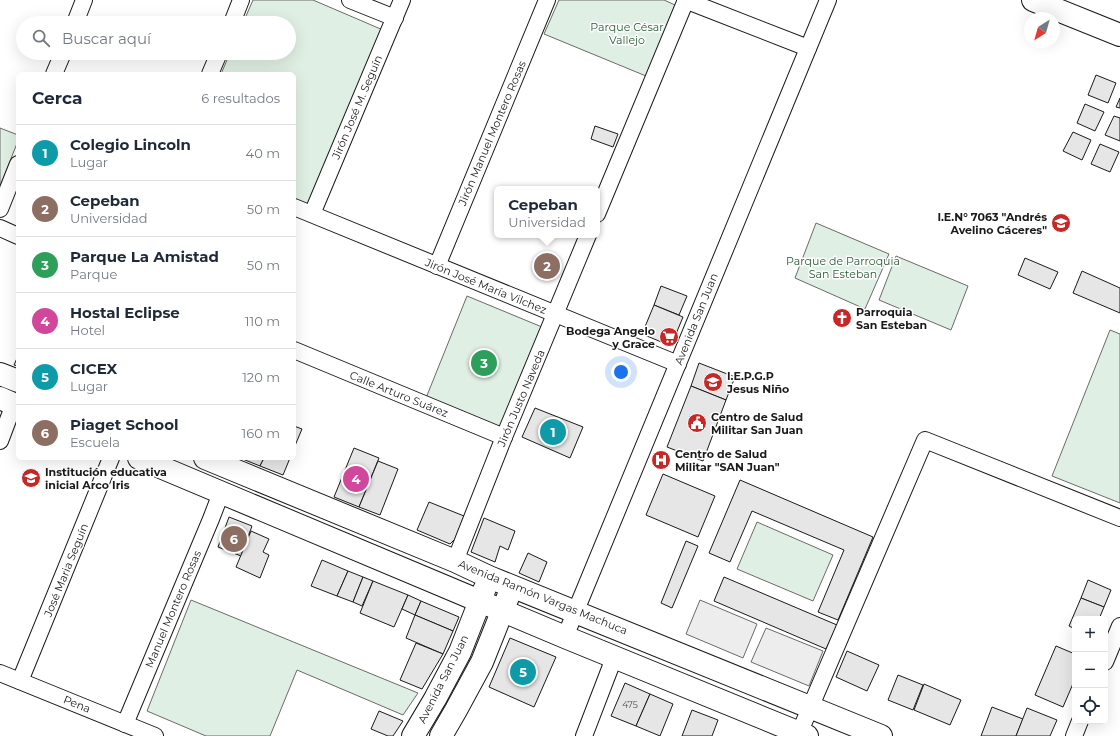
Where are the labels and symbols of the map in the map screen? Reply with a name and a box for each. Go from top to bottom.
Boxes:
north arrow [1024,12,1060,48]
park label: Parque César Vallejo [590,20,664,47]
street label: Jirón José M. Seguín [328,53,385,162]
street label: Jirón Manuel Montero Rosas [455,58,529,209]
place label: I.E.N° 7063 "Andrés Avelino Cáceres" [937,210,1047,237]
school or university icon: I.E.N° 7063 "Andrés Avelino Cáceres" [1050,212,1072,234]
pin: 2 [534,251,560,281]
park label: Parque de Parroquia San Esteban [786,254,900,281]
street label: Jirón José María Vilchez [422,255,549,317]
street label: Avenida San Juan [671,271,721,367]
place label: Parroquia San Esteban [856,305,927,332]
church icon: Parroquia San Esteban [831,307,853,329]
place label: Bodega Angelo y Grace [566,324,655,351]
supermarket icon: Bodega Angelo y Grace [658,326,680,348]
street label: Jirón Justo Naveda [494,347,548,450]
pin: 3 [471,348,497,378]
your location [611,362,631,382]
street label: Calle Arturo Suárez [348,368,451,420]
place label: I.E.P.G.P Jesus Niño [726,369,789,396]
school or university icon: I.E.P.G.P Jesus Niño [702,371,724,393]
place label: Centro de Salud Militar San Juan [711,410,803,437]
public building icon: Centro de Salud Militar San Juan [686,412,708,434]
pin: 1 [540,417,566,447]
place label: Centro de Salud Militar "SAN Juan" [675,447,780,474]
hospital icon: Centro de Salud Militar "SAN Juan" [650,449,672,471]
pin: 4 [343,464,369,494]
place label: Institución educativa inicial Arco Iris [45,465,167,492]
school or university icon: Institución educativa inicial Arco Iris [20,467,42,489]
street label: José Maria Seguín [40,521,91,620]
pin: 6 [221,524,247,554]
street label: Manuel Montero Rosas [142,548,204,670]
street label: Avenida Ramón Vargas Machuca [456,557,630,637]
street label: Avenida San Juan [415,632,471,726]
pin: 5 [510,657,536,687]
street label: Pena [61,692,93,716]
house number: 475 [622,699,638,710]

